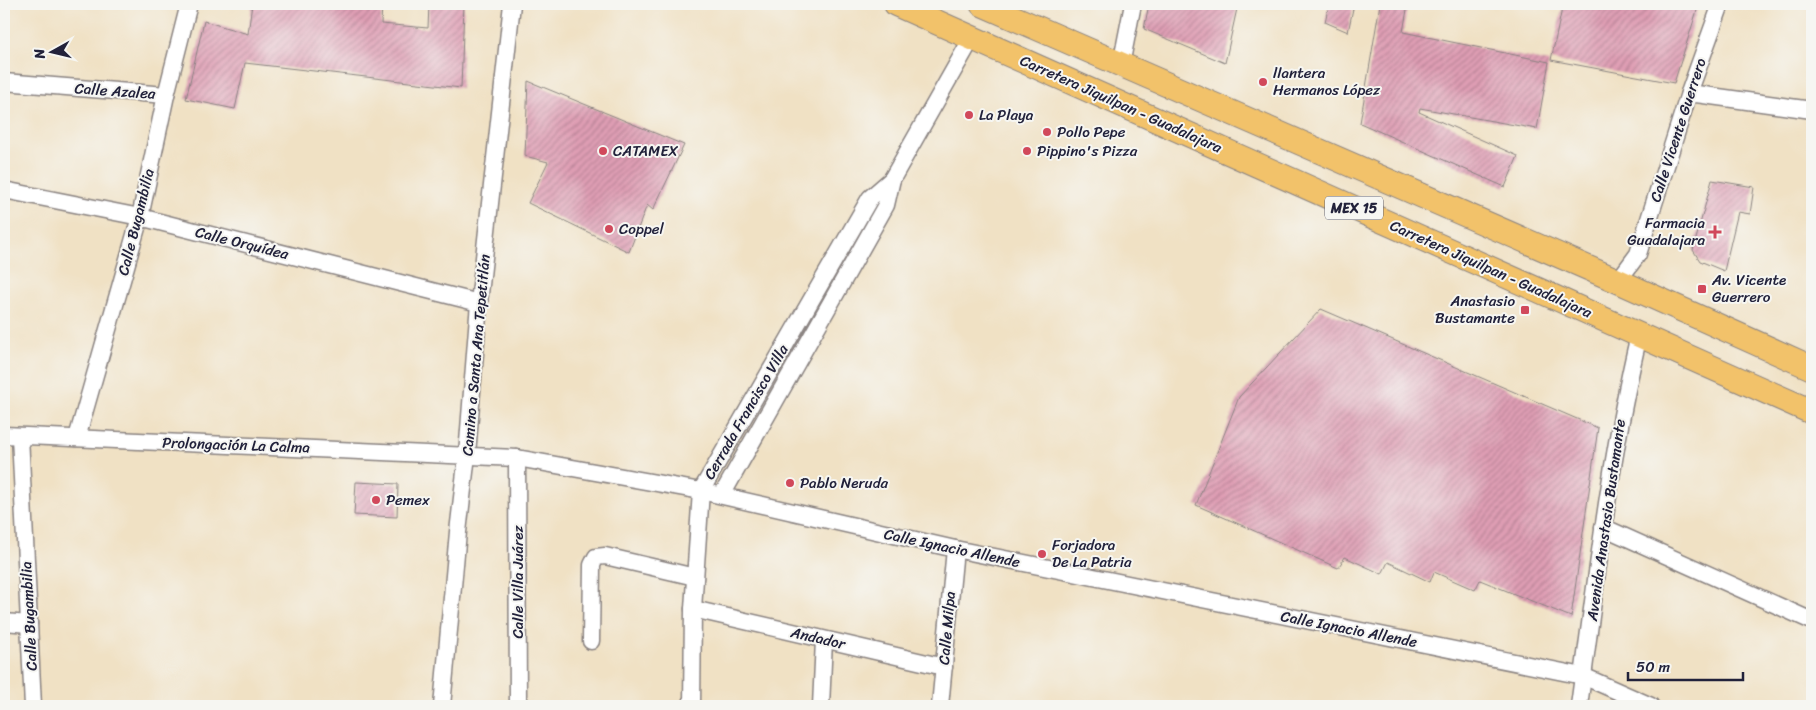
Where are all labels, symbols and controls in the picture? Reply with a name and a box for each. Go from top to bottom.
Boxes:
north arrow [28,28,78,78]
text: N [27,47,53,61]
street label: Carretera Jiquilpan - Guadalajara [1016,48,1227,161]
street label: Calle Vicente Guerrero [1642,54,1714,205]
place label: llantera Hermanos López [1273,60,1381,103]
street label: Calle Azalea [74,75,157,107]
marker: llantera Hermanos López [1257,76,1269,88]
place label: La Playa [979,102,1034,128]
marker: La Playa [963,109,975,121]
place label: Pollo Pepe [1057,119,1126,145]
marker: Pollo Pepe [1041,126,1053,138]
place label: CATAMEX [613,138,679,164]
place label: Pippino's Pizza [1037,138,1138,164]
marker: CATAMEX [597,145,609,157]
marker: Pippino's Pizza [1021,145,1033,157]
street label: Calle Bugambilia [110,165,162,278]
road number: MEX 15 [1325,197,1383,220]
place label: Farmacia Guadalajara [1627,210,1705,253]
street label: Carretera Jiquilpan - Guadalajara [1386,213,1597,326]
place label: Coppel [619,216,665,242]
street label: Calle Orquídea [192,219,292,267]
marker: Coppel [603,223,615,235]
marker: Farmacia Guadalajara [1709,226,1721,238]
street label: Camino a Santa Ana Tepetitlán [454,253,498,457]
place label: Av. Vicente Guerrero [1711,267,1786,310]
marker: Av. Vicente Guerrero [1696,283,1708,295]
place label: Anastasio Bustamante [1435,288,1515,331]
marker: Anastasio Bustamante [1519,304,1531,316]
street label: Cerrada Francisco Villa [697,339,796,485]
street label: Avenida Anastasio Bustamante [1579,417,1633,624]
street label: Prolongación La Calma [162,429,311,461]
place label: Pablo Neruda [800,470,889,496]
marker: Pablo Neruda [784,477,796,489]
place label: Pemex [386,487,430,513]
marker: Pemex [370,494,382,506]
street label: Calle Ignacio Allende [881,521,1023,575]
street label: Calle Villa Juárez [505,525,531,639]
place label: Forjadora De La Patria [1052,532,1132,575]
marker: Forjadora De La Patria [1036,548,1048,560]
street label: Calle Bugambilia [13,560,45,671]
street label: Calle Milpa [931,590,963,666]
street label: Calle Ignacio Allende [1278,603,1420,655]
street label: Andador [787,619,849,657]
scale bar [1628,650,1744,682]
text: 50 m [1636,654,1671,680]

